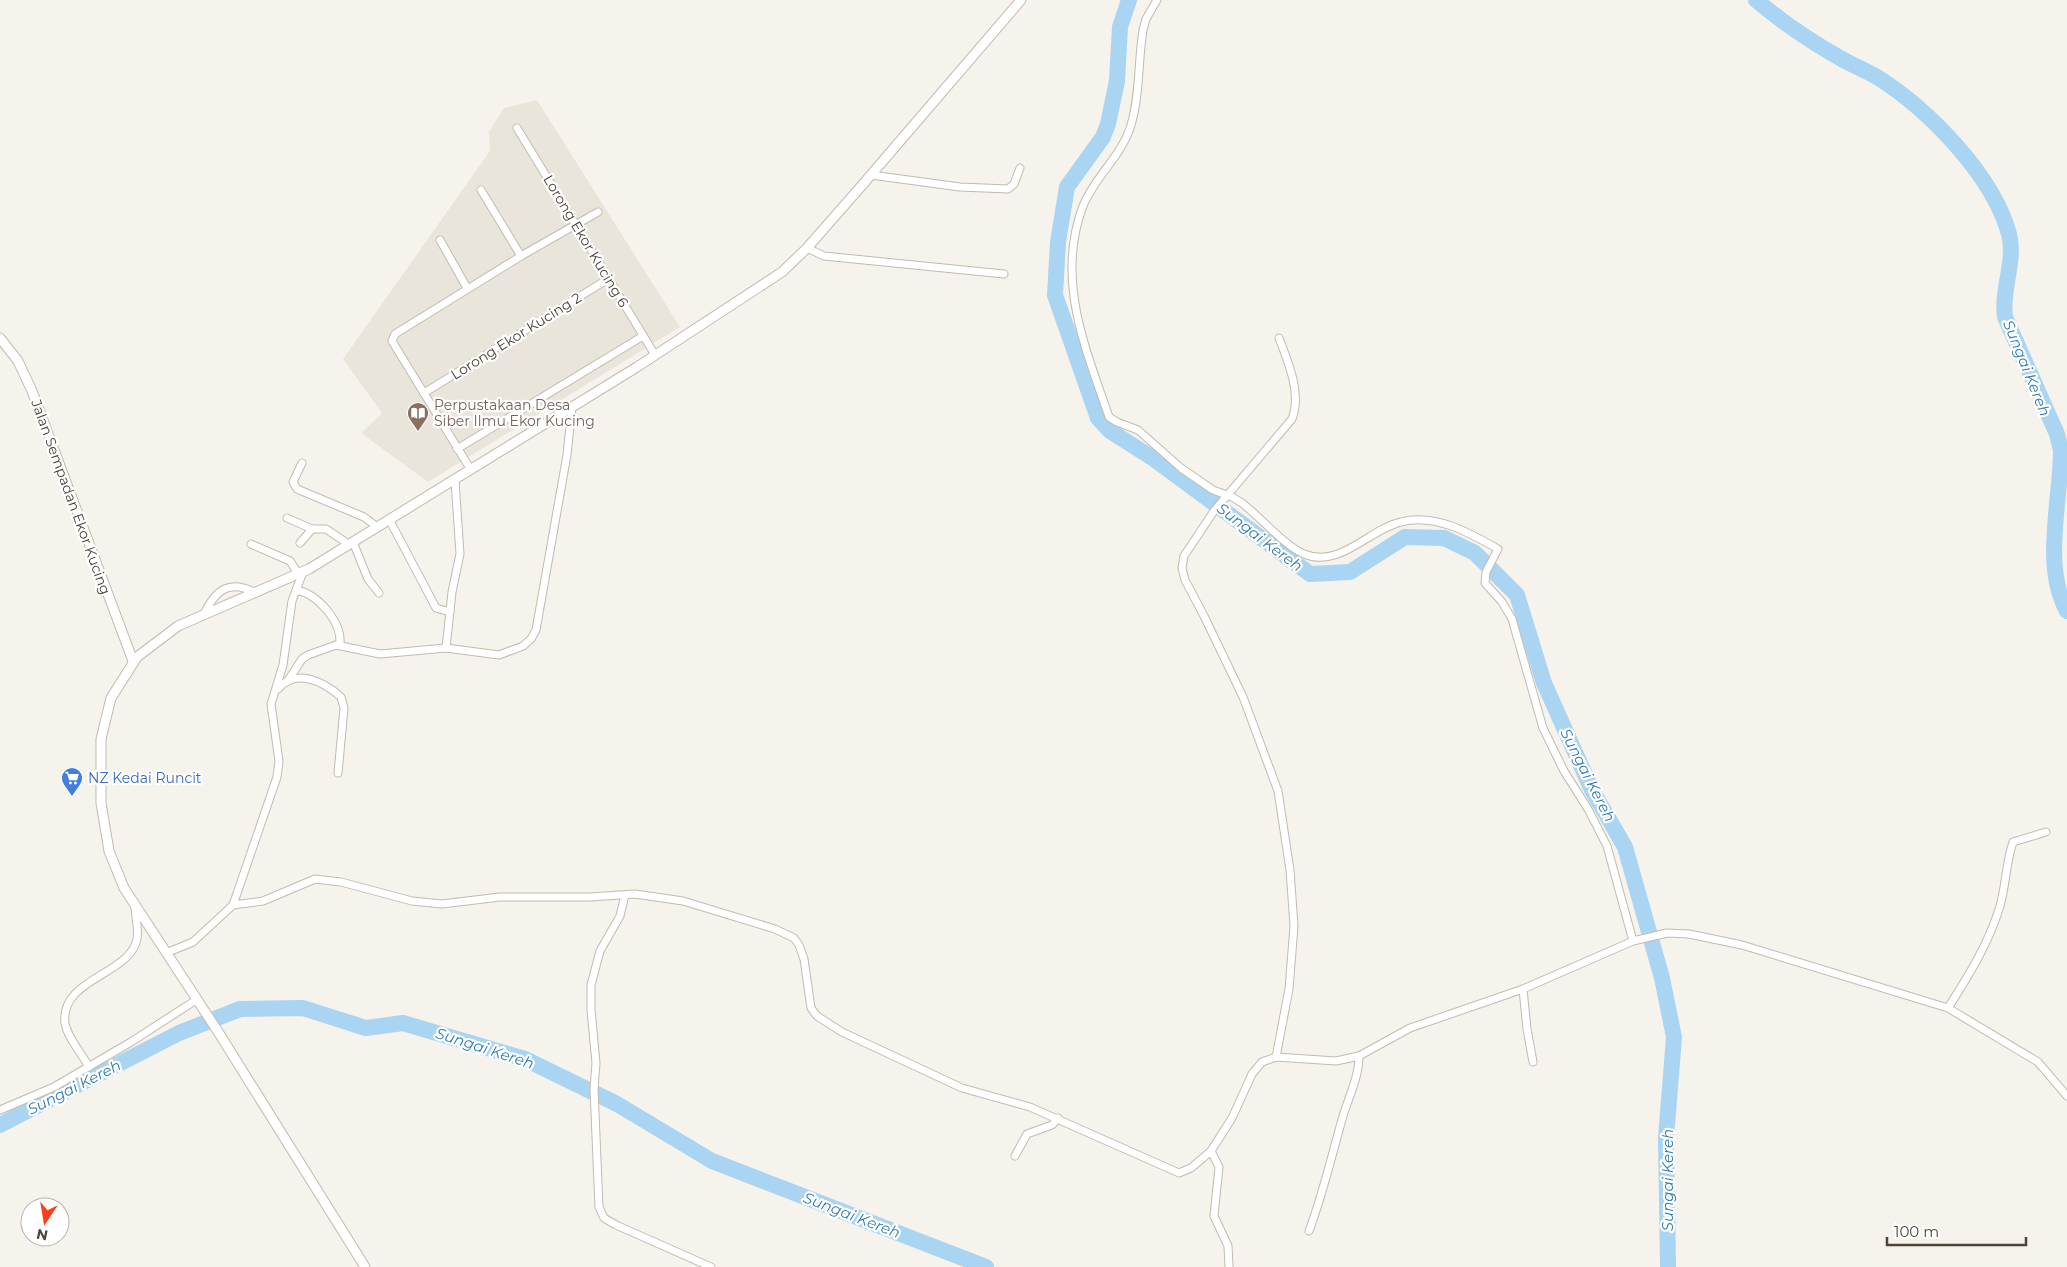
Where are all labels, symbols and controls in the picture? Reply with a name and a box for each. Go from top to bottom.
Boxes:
street label: Lorong Ekor Kucing 6 [539,172,633,311]
street label: Lorong Ekor Kucing 2 [447,288,585,384]
water label: Sungai Kereh [1999,317,2055,419]
street label: Jalan Sempadan Ekor Kucing [27,396,115,597]
place label: Perpustakaan Desa Siber Ilmu Ekor Kucing [434,396,595,430]
library icon: Perpustakaan Desa Siber Ilmu Ekor Kucing [406,401,430,432]
water label: Sungai Kereh [1213,499,1307,575]
water label: Sungai Kereh [1556,725,1620,825]
supermarket icon: NZ Kedai Runcit [60,766,84,797]
place label: NZ Kedai Runcit [88,769,202,787]
water label: Sungai Kereh [433,1023,537,1073]
water label: Sungai Kereh [24,1055,124,1119]
water label: Sungai Kereh [1658,1129,1677,1231]
water label: Sungai Kereh [801,1188,903,1242]
north arrow [20,1197,70,1247]
scale bar [1887,1214,2026,1246]
text: 100 m [1894,1222,1939,1241]
text: N [35,1225,50,1245]

